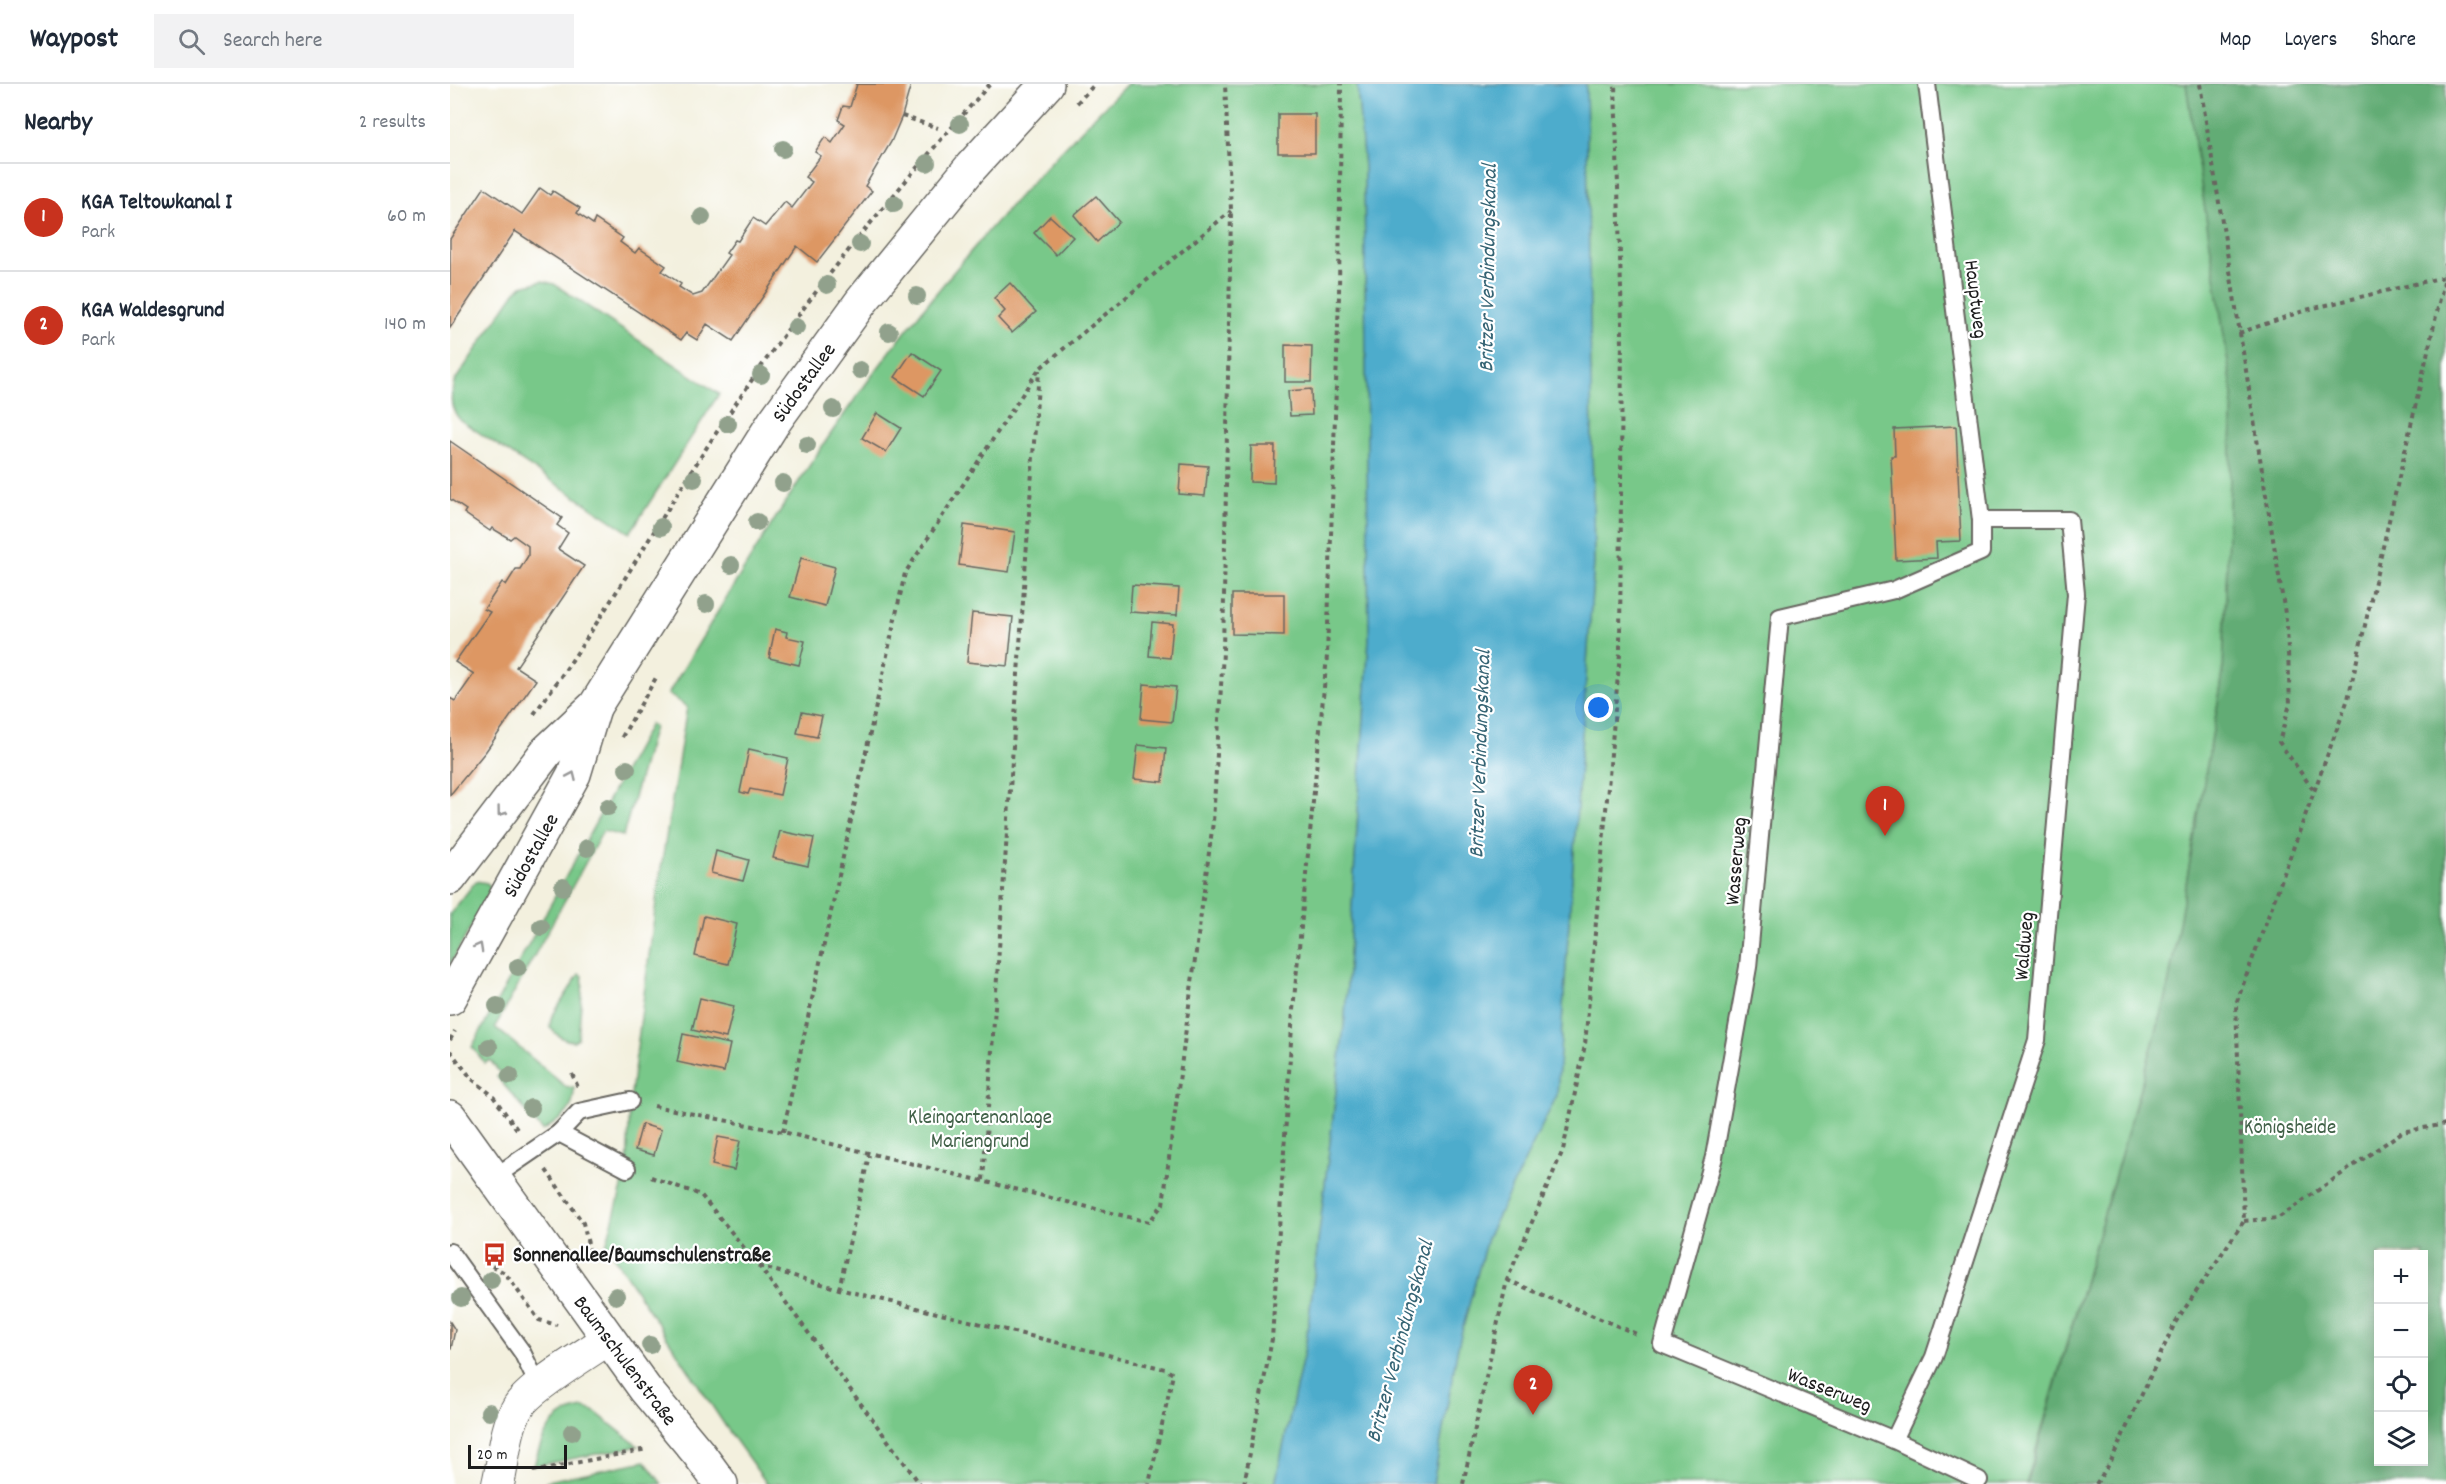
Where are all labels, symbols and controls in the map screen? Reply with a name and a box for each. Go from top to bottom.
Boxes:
search box [154,14,574,68]
text: Waypost [30,21,118,61]
icon: search [175,25,208,58]
text: Search here [223,26,322,57]
text: Map [2220,26,2251,56]
text: Layers [2284,26,2337,56]
text: Share [2370,26,2416,56]
text: Nearby [24,105,92,142]
text: 2 results [359,109,426,137]
water label: Britzer Verbindungskanal [1472,162,1507,372]
text: KGA Teltowkanal I [81,188,232,219]
text: 1 [41,203,46,231]
text: 60 m [387,203,426,231]
text: Park [81,219,115,247]
street label: Hauptweg [1954,258,1994,340]
text: KGA Waldesgrund [81,296,225,327]
text: 2 [39,311,48,339]
text: 140 m [384,311,426,339]
text: Park [81,327,115,355]
street label: Südostallee [766,338,845,430]
water label: Britzer Verbindungskanal [1462,648,1501,859]
your location [1584,693,1613,722]
one-way arrow [565,772,577,783]
pin: 1 [1866,786,1904,836]
one-way arrow [497,805,508,816]
street label: Südostallee [497,809,568,904]
street label: Wasserweg [1719,816,1757,907]
street label: Waldweg [2008,911,2044,982]
one-way arrow [472,943,483,953]
park label: Kleingartenanlage Mariengrund [908,1104,1052,1158]
park label: Königsheide [2244,1114,2336,1144]
water label: Britzer Verbindungskanal [1359,1236,1444,1446]
bus stop icon: Sonnenallee/Baumschulenstraße [482,1241,508,1267]
place label: Sonnenallee/Baumschulenstraße [513,1242,771,1272]
map controls [2374,1250,2428,1466]
button: + [2374,1250,2428,1304]
street label: Baumschulenstraße [564,1290,683,1433]
button: − [2374,1304,2428,1358]
button: locate [2374,1358,2428,1412]
street label: Wasserweg [1782,1361,1876,1422]
pin: 2 [1514,1366,1552,1415]
button: layers [2374,1412,2428,1466]
scale bar [468,1442,567,1470]
text: 20 m [477,1444,507,1467]

